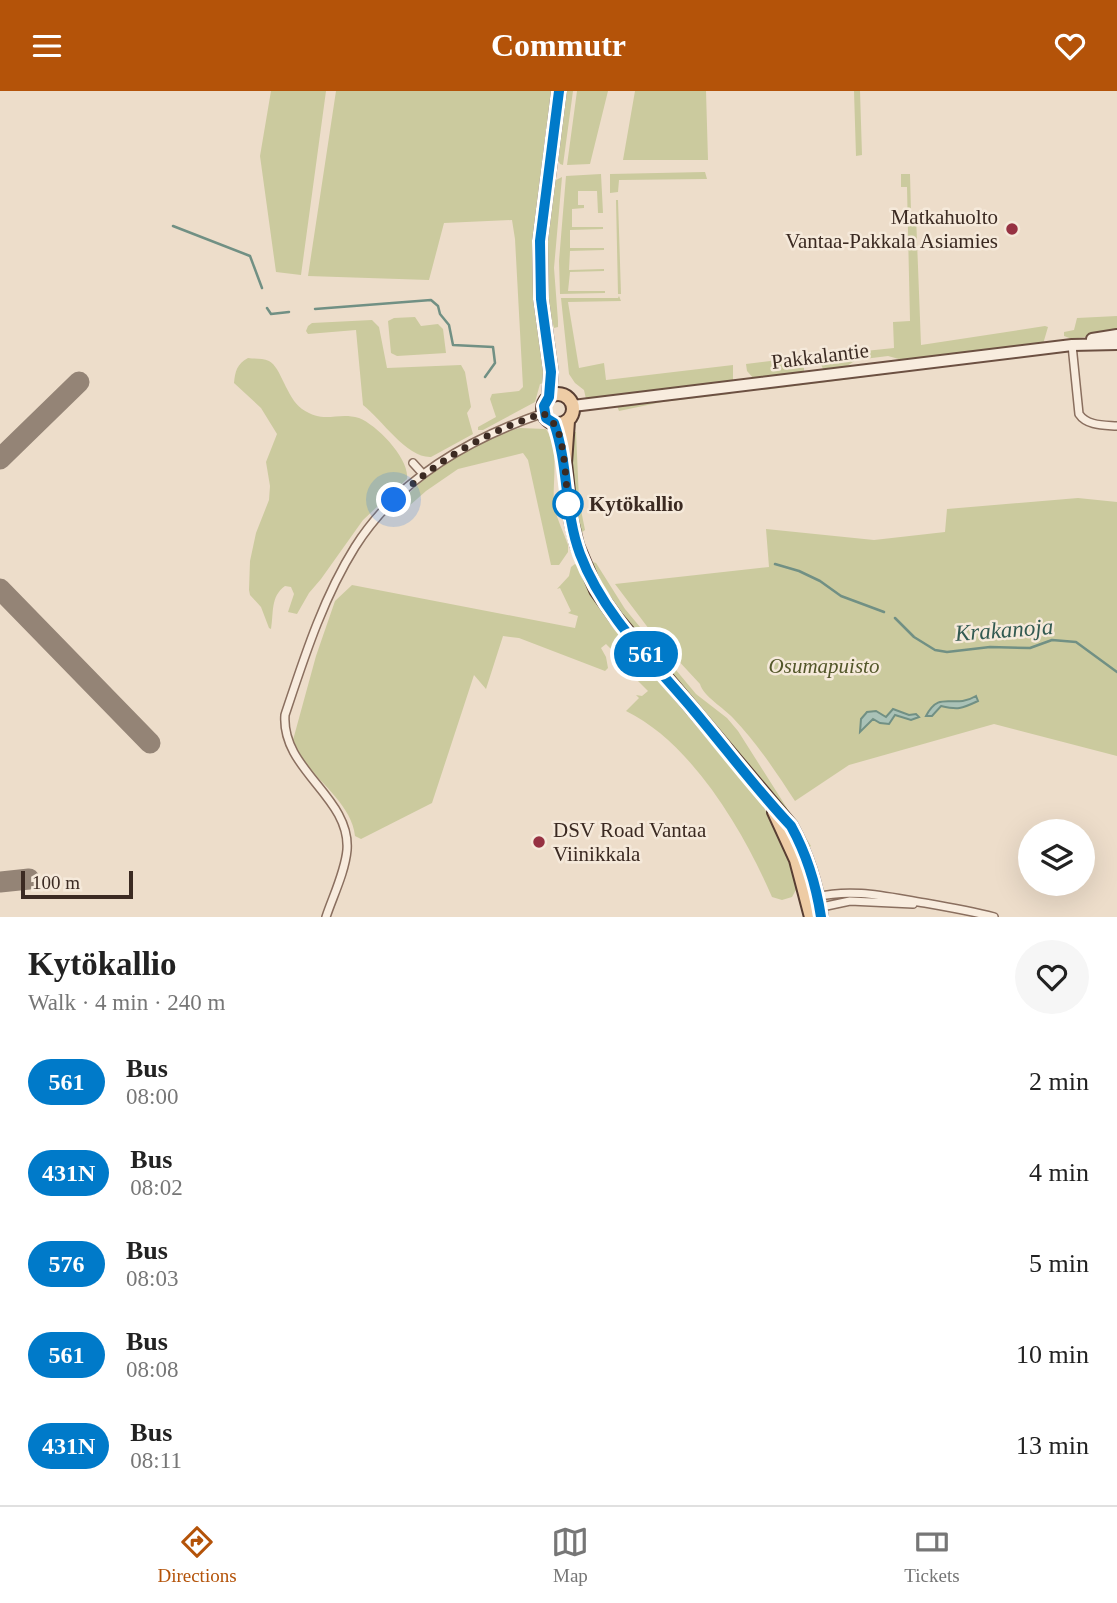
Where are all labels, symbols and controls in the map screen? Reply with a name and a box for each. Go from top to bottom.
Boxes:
icon: menu [28,27,66,65]
text: Commutr [491,27,626,63]
icon: heart [1051,27,1089,65]
place label: Matkahuolto Vantaa-Pakkala Asiamies [785,205,998,253]
marker: Matkahuolto Vantaa-Pakkala Asiamies [1004,221,1020,237]
street label: Pakkalantie [770,338,870,374]
your location [376,482,411,517]
marker: Kytökallio [553,489,583,519]
place label: Kytökallio [589,492,684,516]
water label: Krakanoja [953,614,1054,646]
line badge: 561 [606,631,686,677]
text: 561 [628,641,664,667]
park label: Osumapuisto [769,654,879,678]
place label: DSV Road Vantaa Viinikkala [553,818,707,866]
map controls [1018,819,1095,896]
button: layers [1018,819,1095,896]
marker: DSV Road Vantaa Viinikkala [531,834,547,850]
scale bar [21,868,133,900]
text: 100 m [32,872,80,893]
button: heart [1015,940,1089,1014]
text: Kytökallio [28,946,177,982]
text: Walk · 4 min · 240 m [28,990,225,1015]
text: Bus [126,1054,168,1083]
text: 2 min [1029,1067,1089,1096]
text: 561 [49,1069,85,1095]
text: 08:00 [126,1084,178,1109]
text: Bus [130,1145,172,1174]
text: 4 min [1029,1158,1089,1187]
text: 431N [42,1160,95,1186]
text: 08:02 [130,1175,183,1200]
text: Bus [126,1236,168,1265]
text: 5 min [1029,1249,1089,1278]
text: 576 [49,1251,85,1277]
text: 08:03 [126,1266,178,1291]
text: Bus [126,1327,168,1356]
text: 10 min [1016,1340,1089,1369]
text: 561 [49,1342,85,1368]
text: 08:08 [126,1357,178,1382]
text: Bus [130,1418,172,1447]
text: 13 min [1016,1431,1089,1460]
text: 431N [42,1433,95,1459]
text: 08:11 [130,1448,182,1473]
tab: Directions [157,1523,237,1587]
tab: Map [551,1523,589,1587]
tab: Tickets [904,1523,960,1587]

